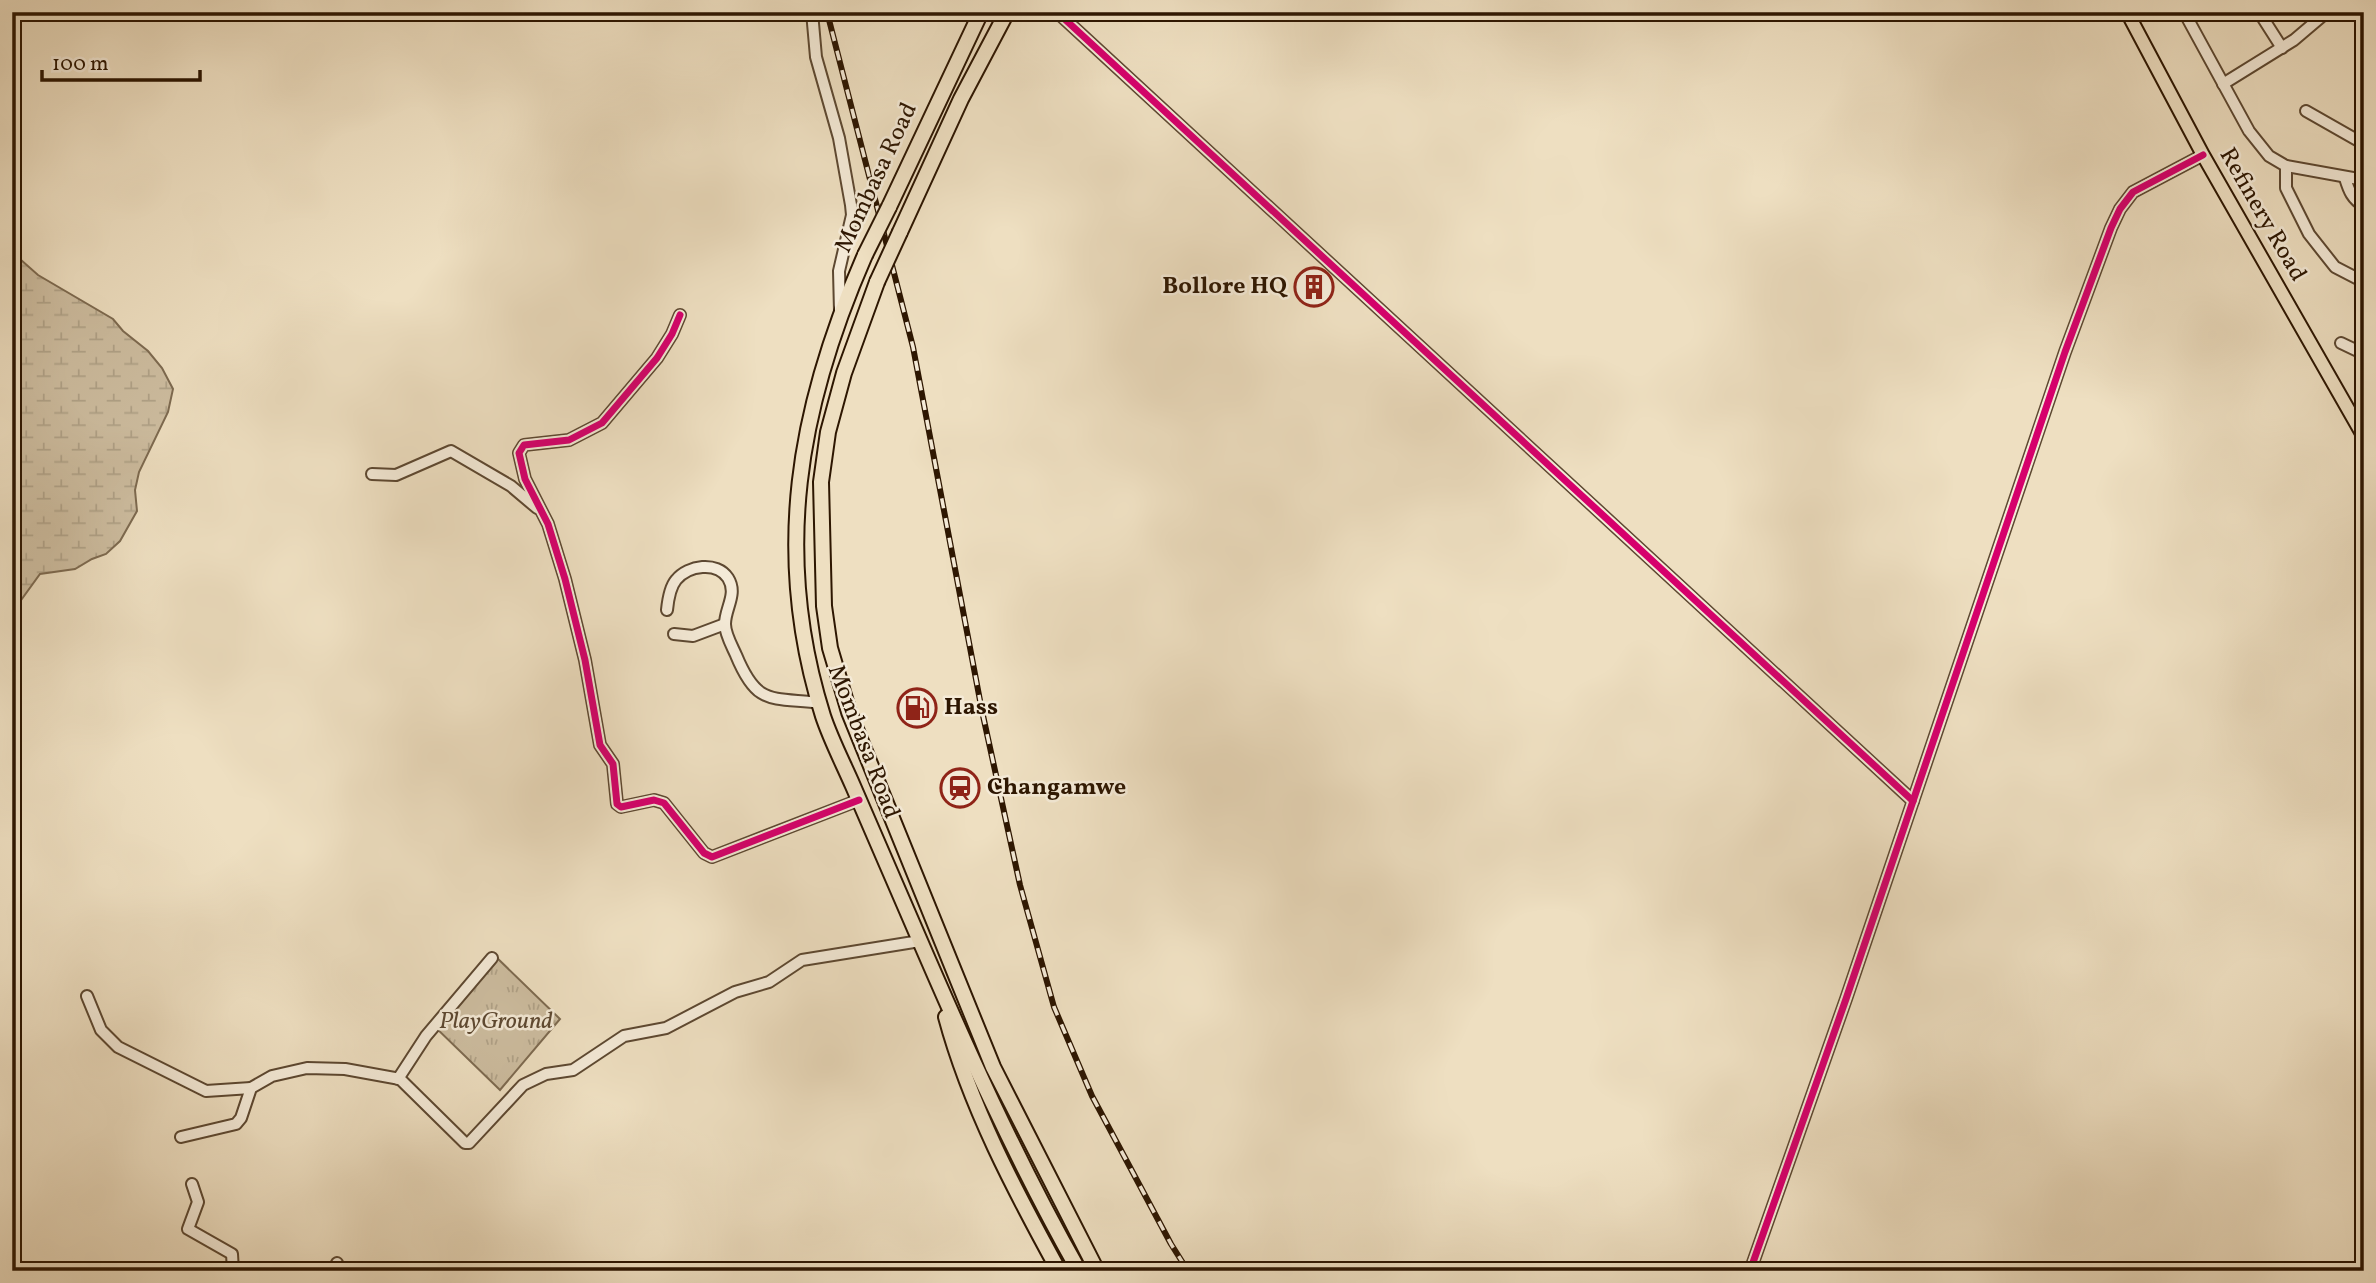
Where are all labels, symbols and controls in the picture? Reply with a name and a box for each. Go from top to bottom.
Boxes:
scale bar [42,38,200,82]
text: 100 m [52,50,109,79]
street label: Mombasa Road [827,97,927,259]
street label: Refinery Road [2210,142,2314,288]
building icon: Bollore HQ [1293,266,1335,308]
place label: Bollore HQ [1162,270,1288,304]
street label: Mombasa Road [818,660,908,824]
fuel station icon: Hass [896,687,938,729]
place label: Hass [944,691,998,725]
station icon: Changamwe [939,767,981,809]
place label: Changamwe [987,771,1126,805]
park label: PlayGround [439,1005,553,1039]

